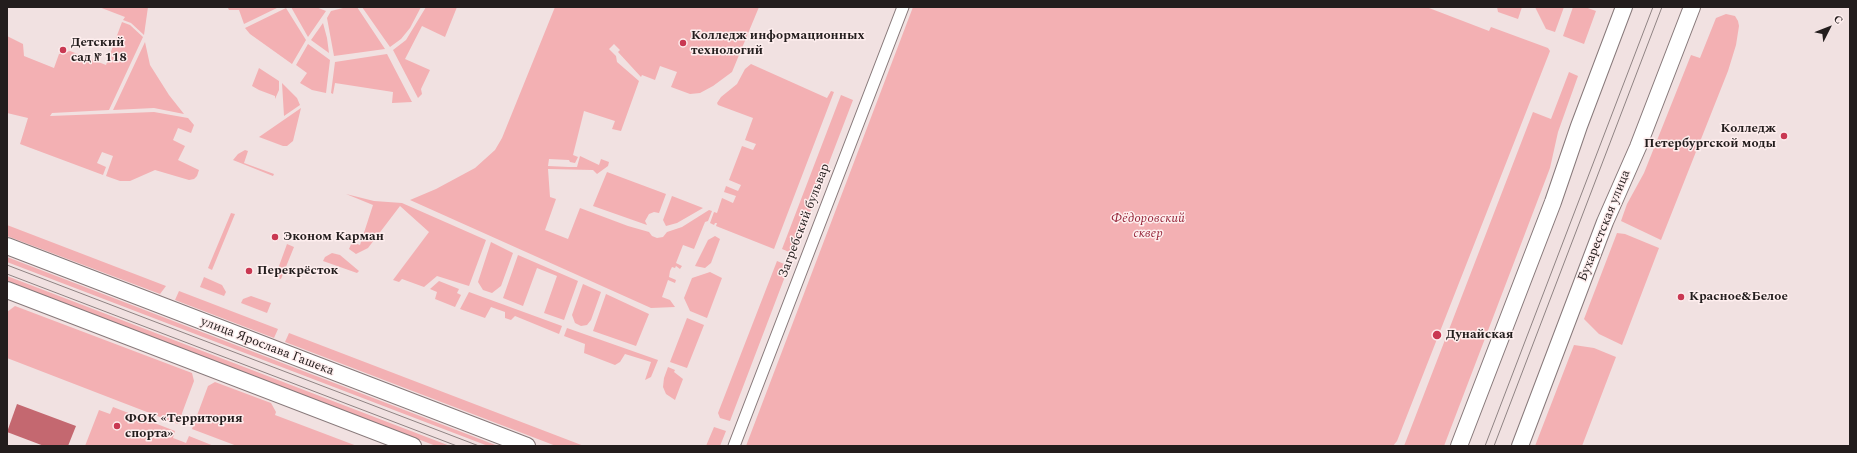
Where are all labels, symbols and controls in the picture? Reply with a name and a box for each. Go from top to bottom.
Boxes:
north arrow [1809,8,1849,48]
text: С [1829,11,1847,28]
place label: Колледж информационных технологий [691,28,865,59]
place label: Детский сад № 118 [71,35,127,66]
marker: Колледж информационных технологий [678,38,688,48]
marker: Детский сад № 118 [58,45,68,55]
place label: Колледж Петербургской моды [1644,121,1776,152]
marker: Колледж Петербургской моды [1779,131,1789,141]
street label: Загребский бульвар [776,162,834,280]
street label: Бухарестская улица [1575,168,1635,284]
park label: Фёдоровский сквер [1111,211,1185,242]
place label: Эконом Карман [283,229,384,245]
marker: Эконом Карман [270,232,280,242]
place label: Перекрёсток [257,263,338,279]
marker: Перекрёсток [244,266,254,276]
place label: Красное&Белое [1689,289,1788,305]
marker: Красное&Белое [1676,292,1686,302]
street label: улица Ярослава Гашека [198,314,336,380]
place label: Дунайская [1446,327,1513,343]
marker: Дунайская [1431,329,1443,341]
place label: ФОК «Территория спорта» [125,411,243,442]
marker: ФОК «Территория спорта» [112,421,122,431]

